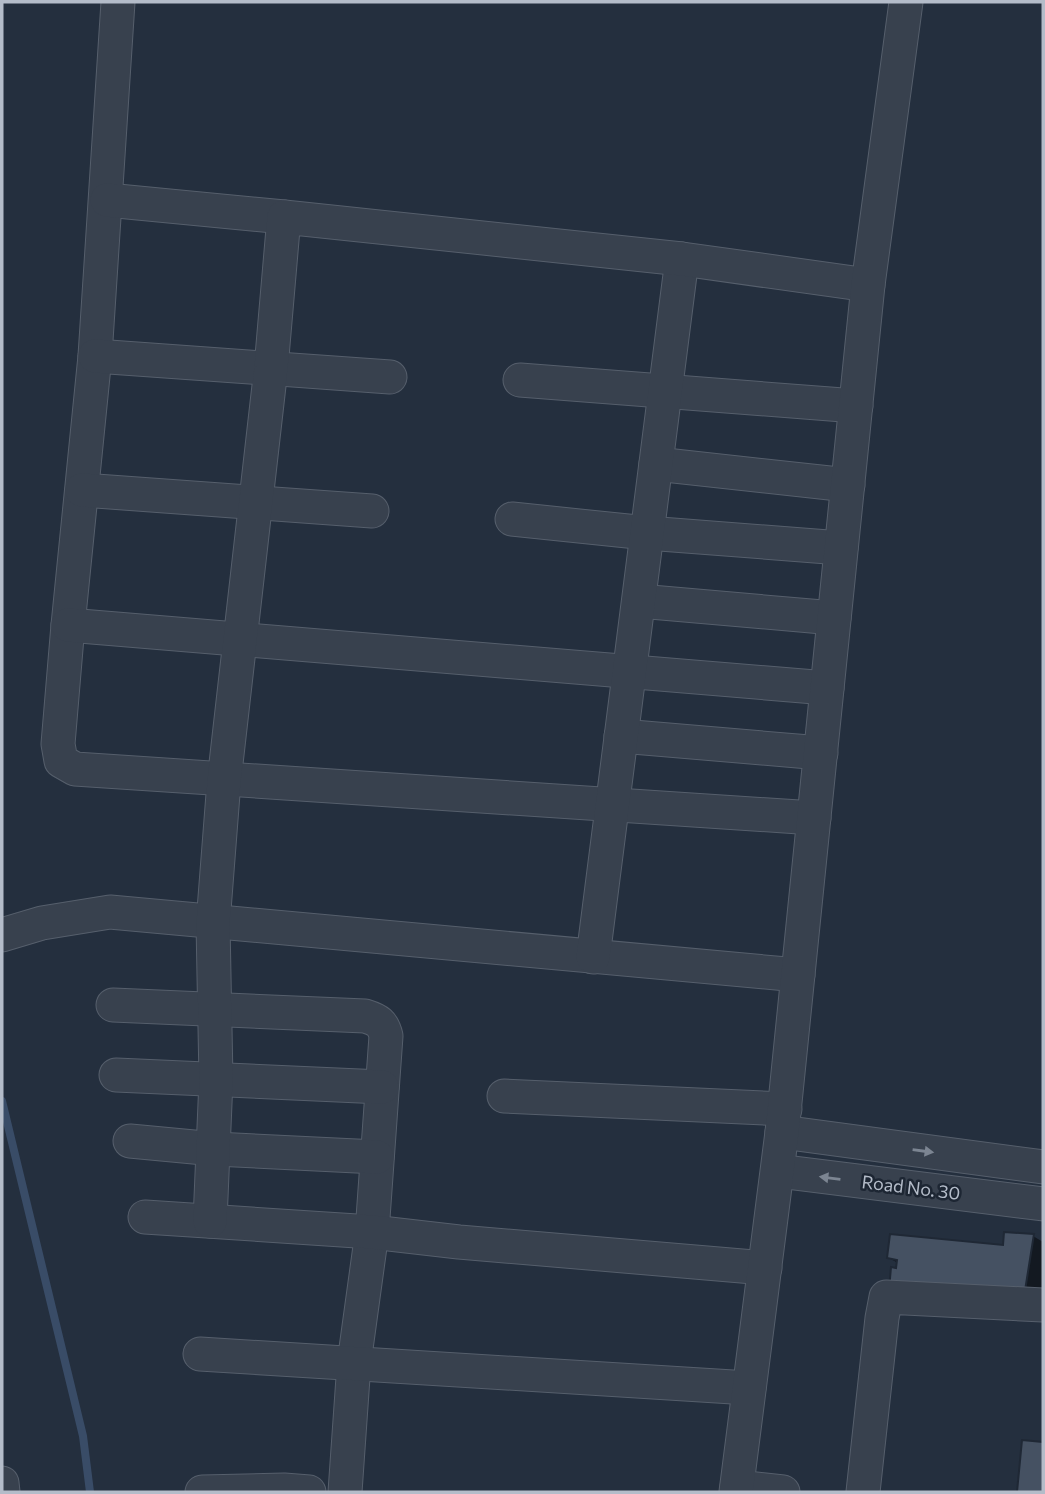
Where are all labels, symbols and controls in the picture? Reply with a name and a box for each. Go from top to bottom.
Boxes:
one-way arrow [912,1145,934,1156]
street label: Road No. 30 [861,1170,962,1204]
one-way arrow [818,1172,840,1183]

